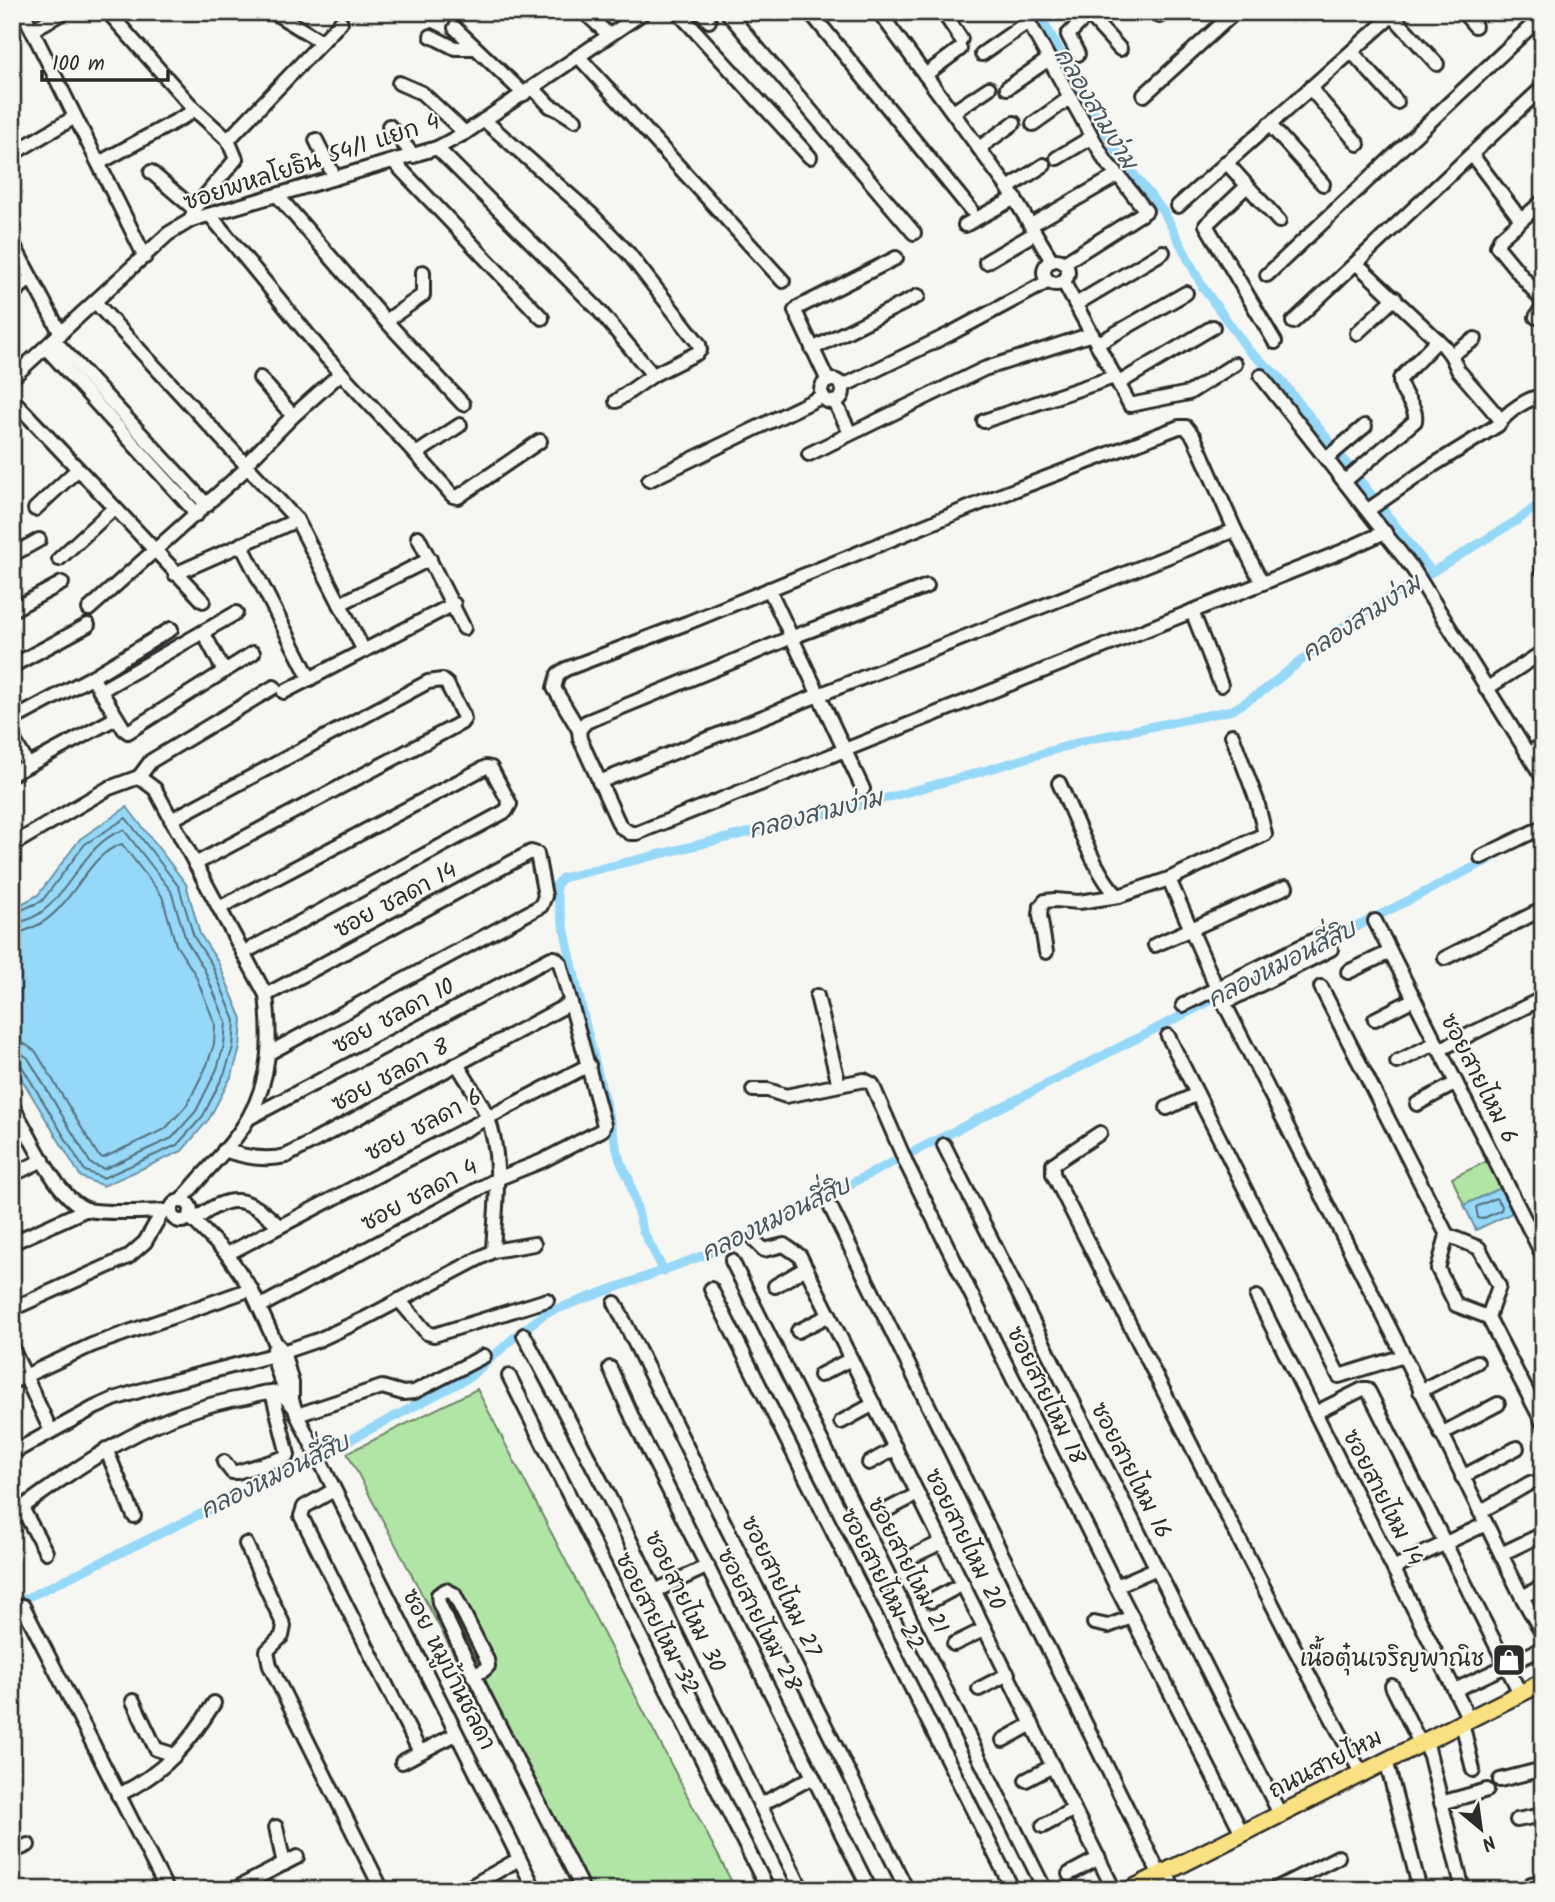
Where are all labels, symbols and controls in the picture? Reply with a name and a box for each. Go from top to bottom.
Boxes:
scale bar [42,38,168,82]
water label: คลองสามง่าม [1043,40,1148,179]
text: 100 m [52,48,105,81]
street label: ซอยพหลโยธิน 54/1 แยก 4 [179,105,445,221]
water label: คลองสามง่าม [1294,564,1432,673]
water label: คลองสามง่าม [745,779,889,851]
street label: ซอย ชลดา 14 [328,853,464,949]
water label: คลองหมอนสี่สิบ [1199,906,1365,1019]
street label: ซอย ชลดา 10 [326,970,462,1064]
street label: ซอยสายไหม 6 [1430,1008,1526,1150]
street label: ซอย ชลดา 8 [326,1030,457,1122]
street label: ซอย ชลดา 6 [359,1080,489,1172]
street label: ซอย ชลดา 4 [355,1150,485,1242]
water label: คลองหมอนสี่สิบ [693,1162,859,1273]
street label: ซอยสายไหม 18 [996,1321,1094,1472]
street label: ซอยสายไหม 16 [1080,1396,1180,1546]
water label: คลองหมอนสี่สิบ [192,1419,358,1530]
street label: ซอยสายไหม 14 [1332,1423,1432,1573]
street label: ซอยสายไหม 20 [914,1463,1014,1617]
street label: ซอยสายไหม 21 [857,1491,957,1641]
street label: ซอยสายไหม 22 [830,1502,932,1658]
street label: ซอยสายไหม 27 [730,1510,830,1665]
street label: ซอยสายไหม 30 [634,1525,734,1679]
street label: ซอยสายไหม 28 [706,1542,810,1698]
street label: ซอยสายไหม 32 [605,1546,707,1702]
street label: ซอย หมูบ้านชลดา [392,1583,504,1757]
place label: เนื้อตุ๋นเจริญพาณิช [1300,1635,1484,1678]
shop icon: เนื้อตุ๋นเจริญพาณิช [1490,1641,1528,1679]
street label: ถนนสายไหม [1263,1721,1389,1809]
north arrow [1446,1794,1516,1864]
text: N [1476,1826,1501,1858]

